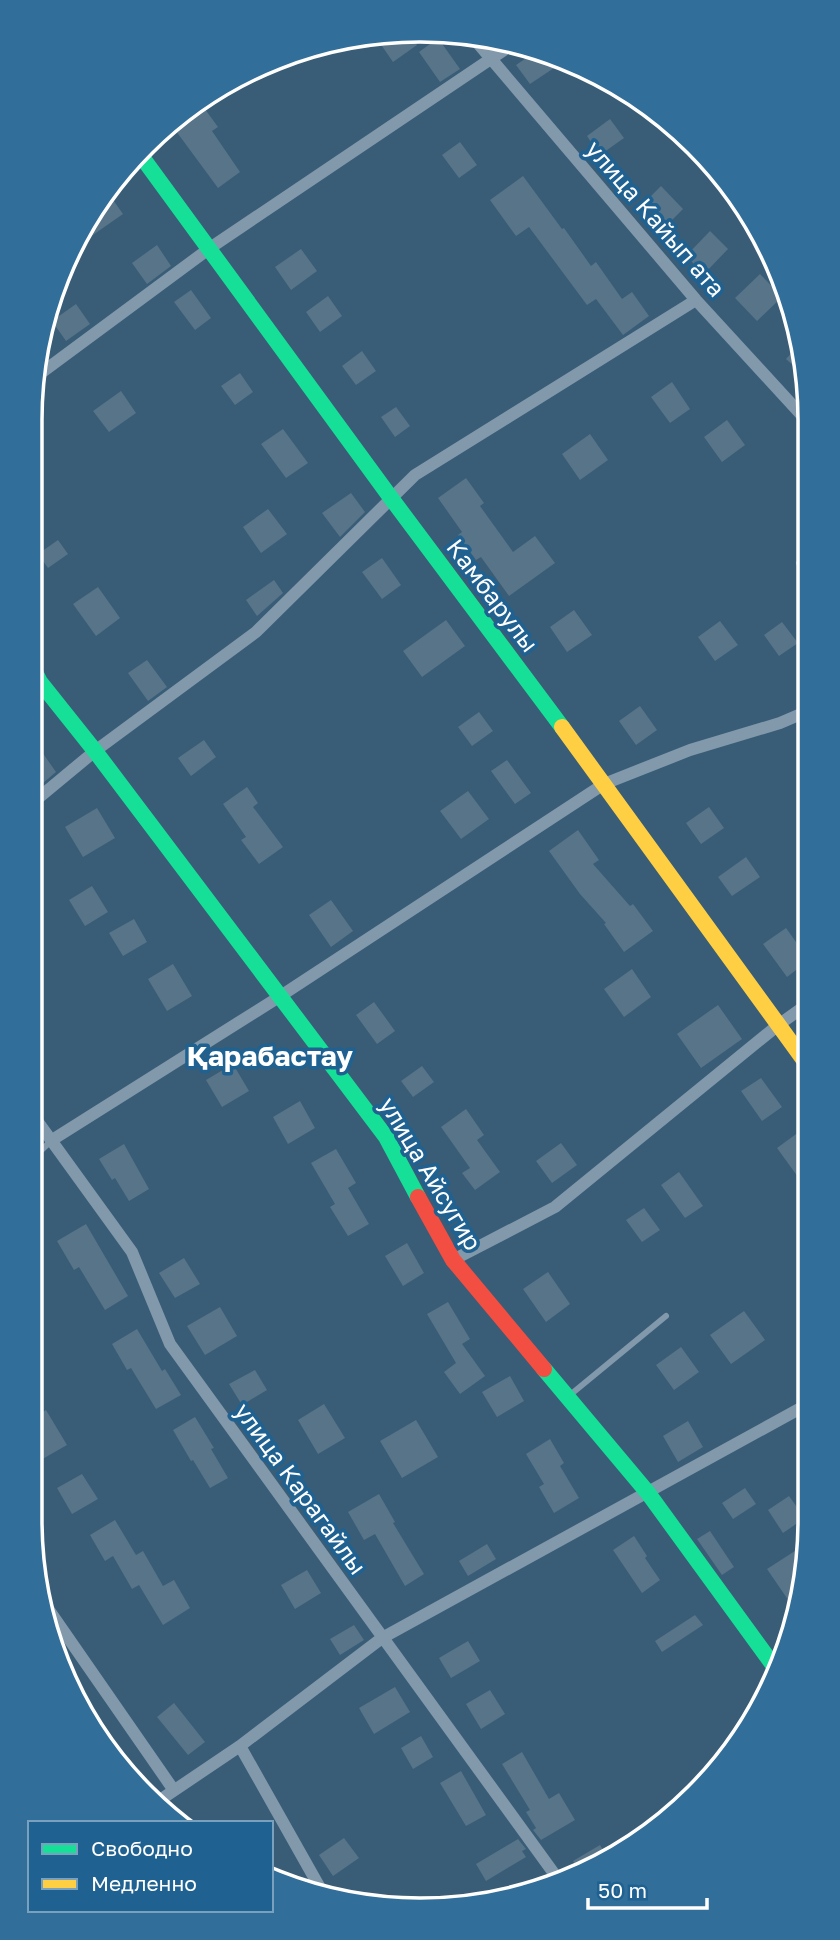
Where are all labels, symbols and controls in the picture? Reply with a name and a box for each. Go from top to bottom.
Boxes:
street label: улица Кайып ата [581,134,732,302]
street label: Камбарулы [441,533,545,657]
district label: Қарабастау [187,1039,353,1072]
street label: улица Айсугир [374,1091,488,1255]
street label: улица Карагайлы [229,1397,373,1580]
legend [28,1821,273,1912]
text: Свободно [91,1835,193,1861]
scale bar [588,1867,707,1911]
text: Медленно [91,1870,197,1896]
text: 50 m [598,1877,647,1903]

